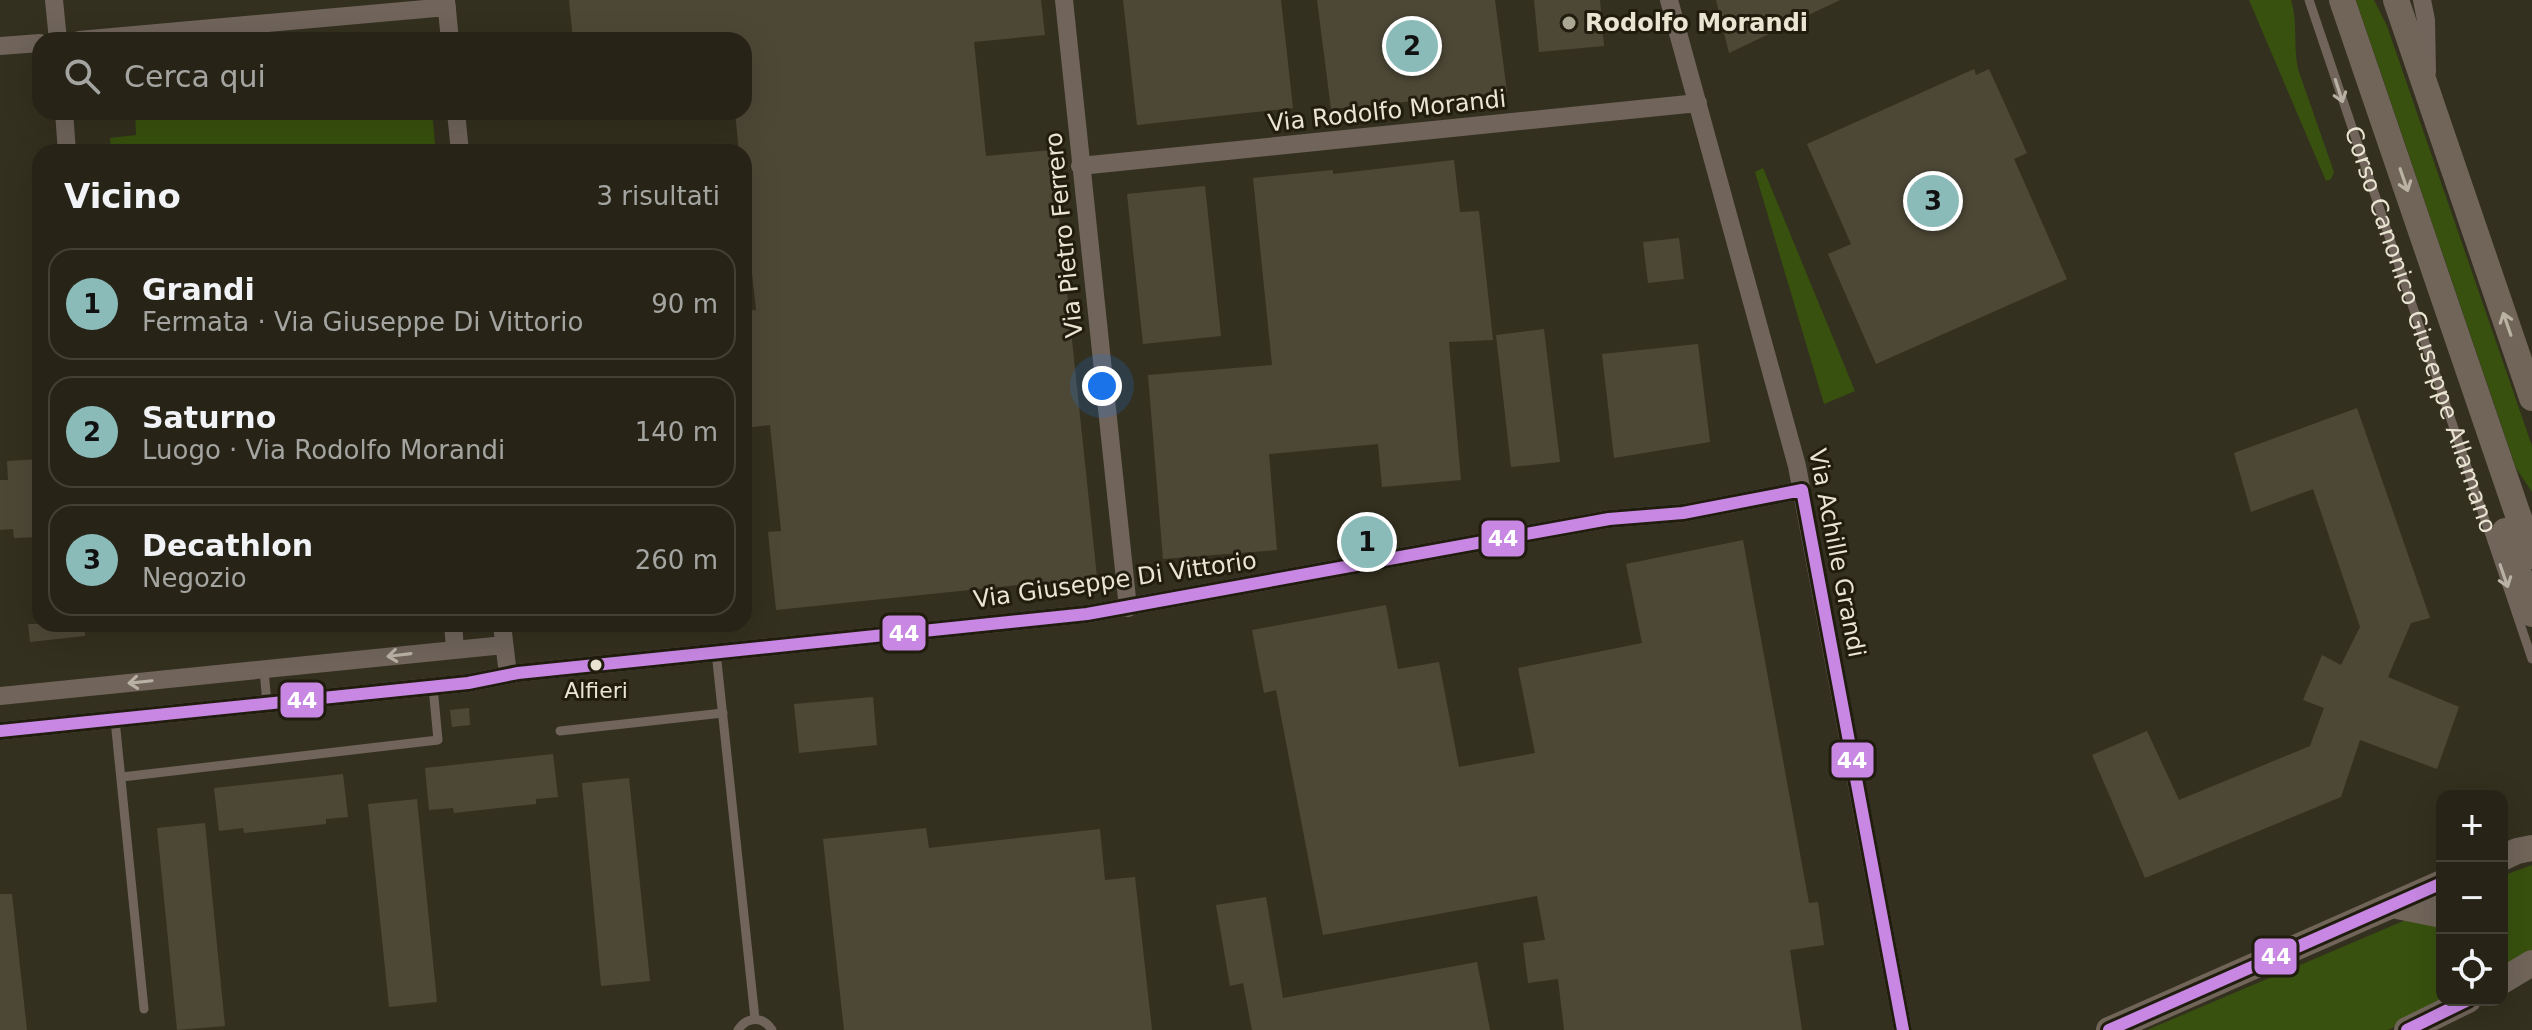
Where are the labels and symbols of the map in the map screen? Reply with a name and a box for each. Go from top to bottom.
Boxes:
place label: Rodolfo Morandi [1585,9,1808,37]
marker: Rodolfo Morandi [1560,14,1578,32]
pin: 2 [1386,16,1438,76]
one-way arrow [2332,78,2347,103]
street label: Via Rodolfo Morandi [1266,85,1508,137]
street label: Corso Canonico Giuseppe Allamano [2339,122,2502,537]
street label: Via Pietro Ferrero [1039,131,1089,339]
one-way arrow [2397,167,2412,192]
pin: 3 [1907,171,1959,231]
one-way arrow [2498,312,2513,337]
your location [1082,366,1122,406]
street label: Via Achille Grandi [1803,446,1871,660]
pin: 1 [1341,512,1393,572]
line badge: 44 [1480,519,1526,558]
text: 44 [1488,526,1518,551]
street label: Via Giuseppe Di Vittorio [972,546,1258,614]
one-way arrow [2497,563,2512,588]
line badge: 44 [881,614,927,652]
text: 44 [889,621,919,646]
one-way arrow [387,648,412,663]
marker: Alfieri [588,657,604,673]
one-way arrow [127,675,154,690]
place label: Alfieri [564,678,628,703]
line badge: 44 [279,681,325,719]
text: 44 [287,688,317,713]
line badge: 44 [1830,741,1875,779]
text: 44 [1837,748,1867,773]
line badge: 44 [2253,937,2298,976]
text: 44 [2261,944,2291,969]

